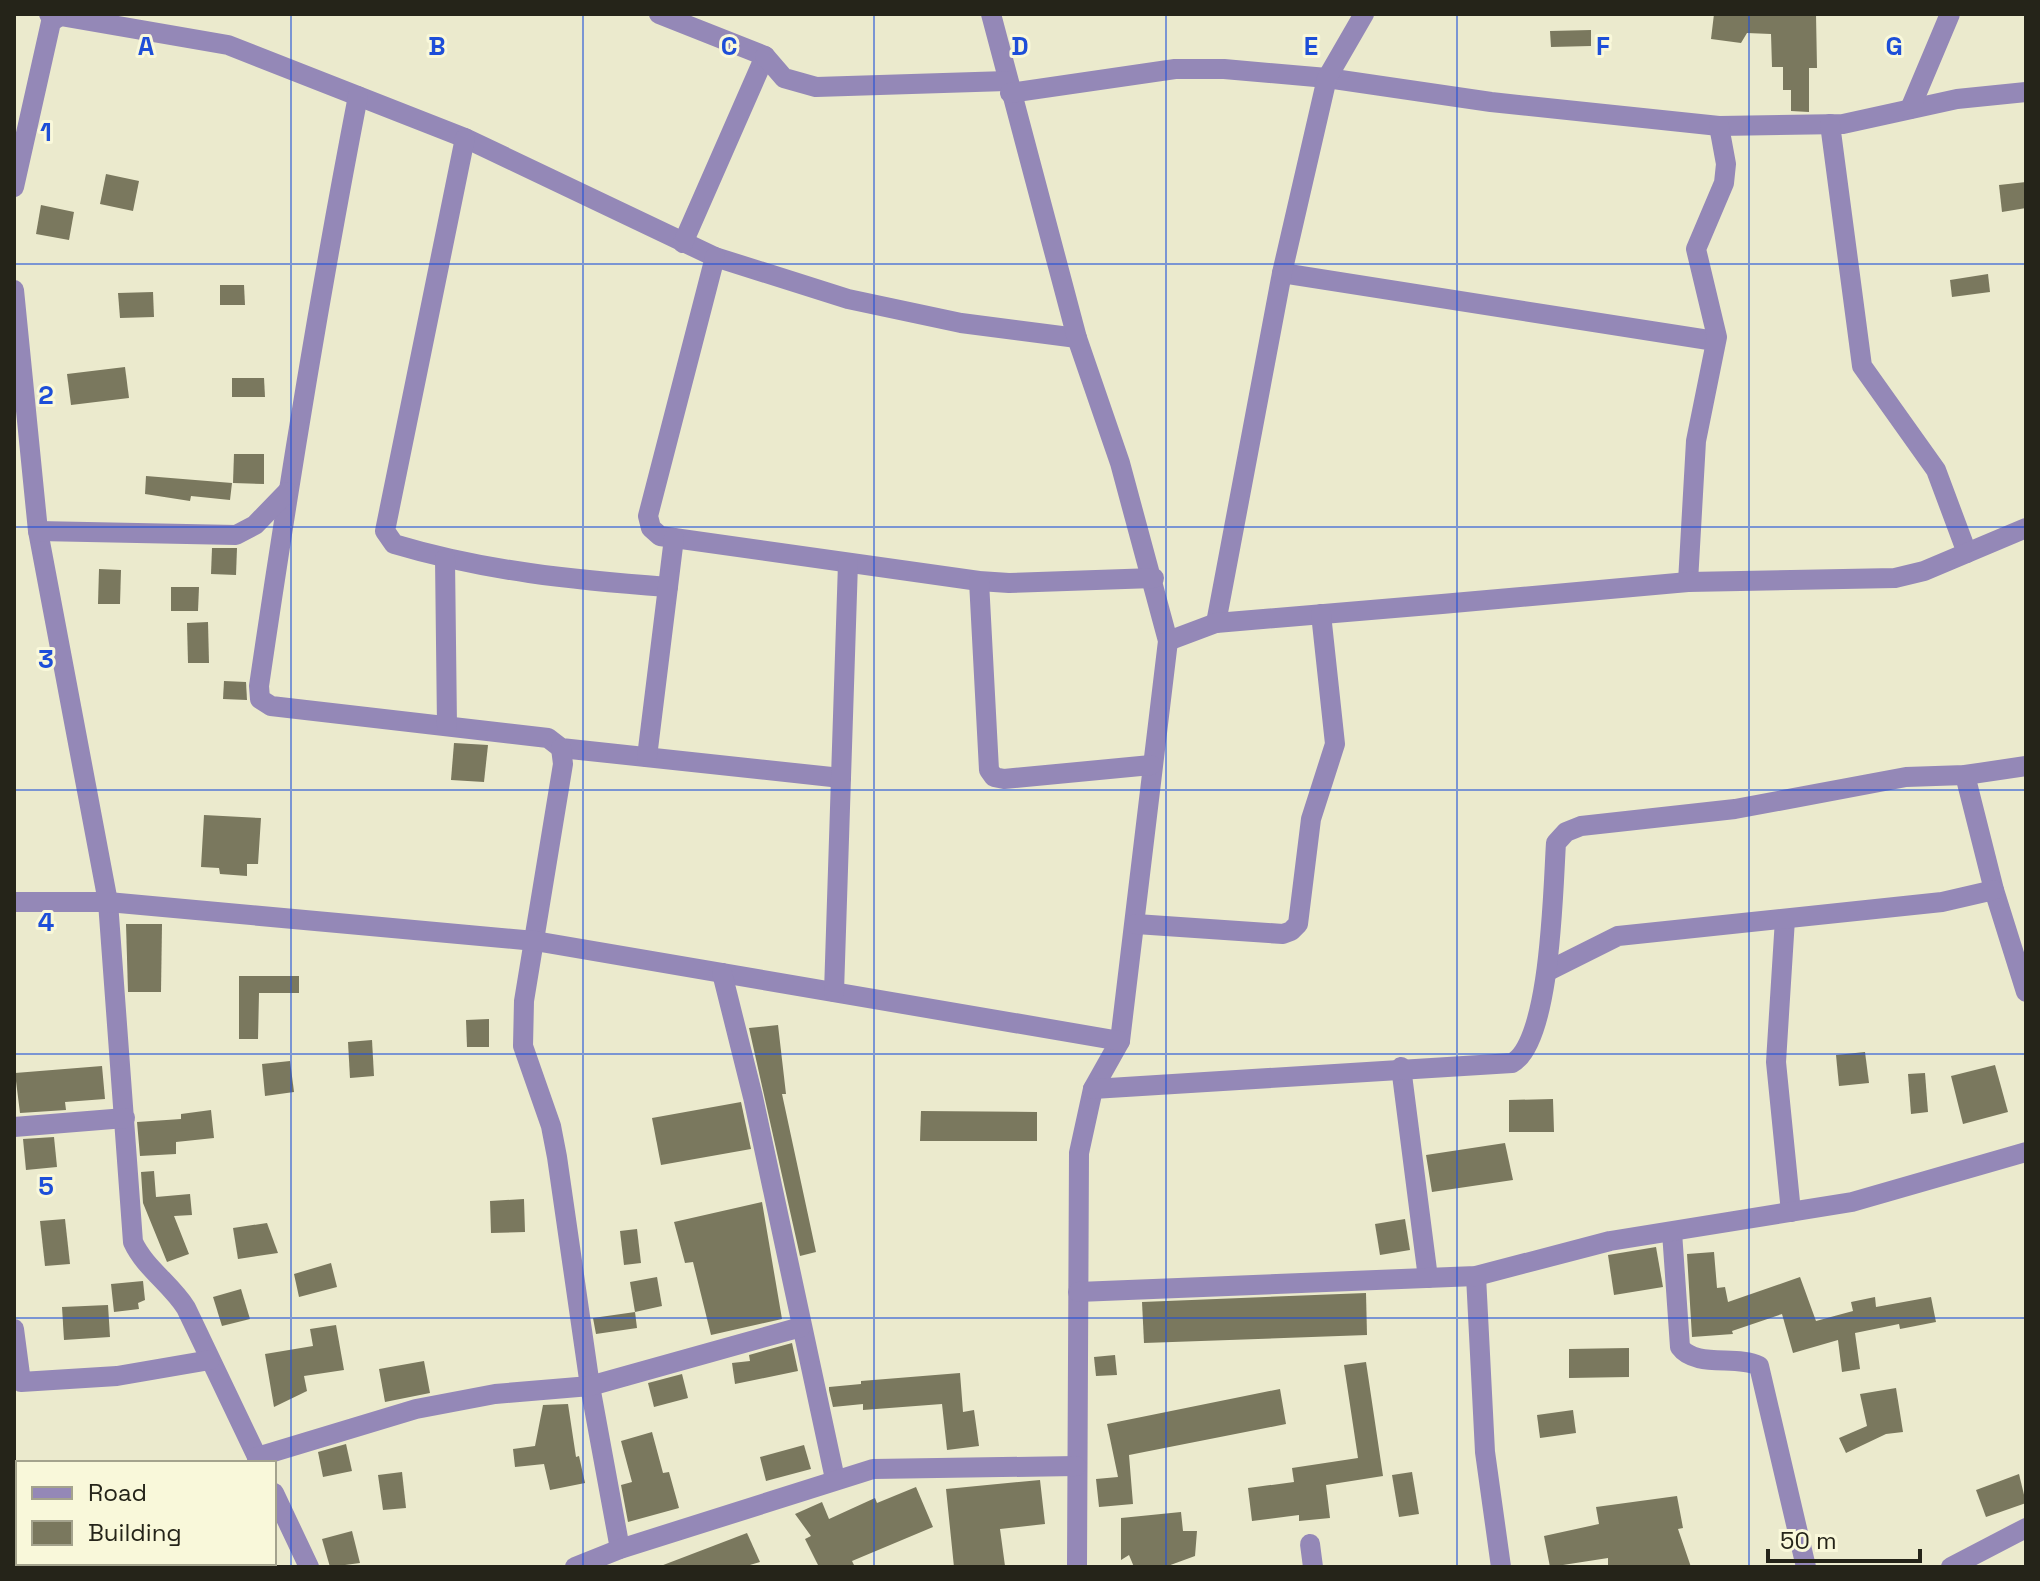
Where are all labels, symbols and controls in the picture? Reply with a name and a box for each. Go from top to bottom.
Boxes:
text: A [138,29,155,63]
text: B [428,29,446,63]
text: C [721,29,737,63]
text: D [1011,29,1029,63]
text: E [1304,29,1318,63]
text: F [1596,29,1610,63]
text: G [1885,29,1903,63]
text: 1 [40,115,52,149]
text: 2 [38,378,54,412]
text: 3 [38,642,54,676]
text: 4 [38,905,54,939]
text: 5 [38,1169,54,1203]
legend [16,1461,276,1565]
text: Road [88,1477,147,1508]
scale bar [1768,1513,1920,1563]
text: Building [88,1517,182,1548]
text: 50 m [1780,1525,1837,1556]

